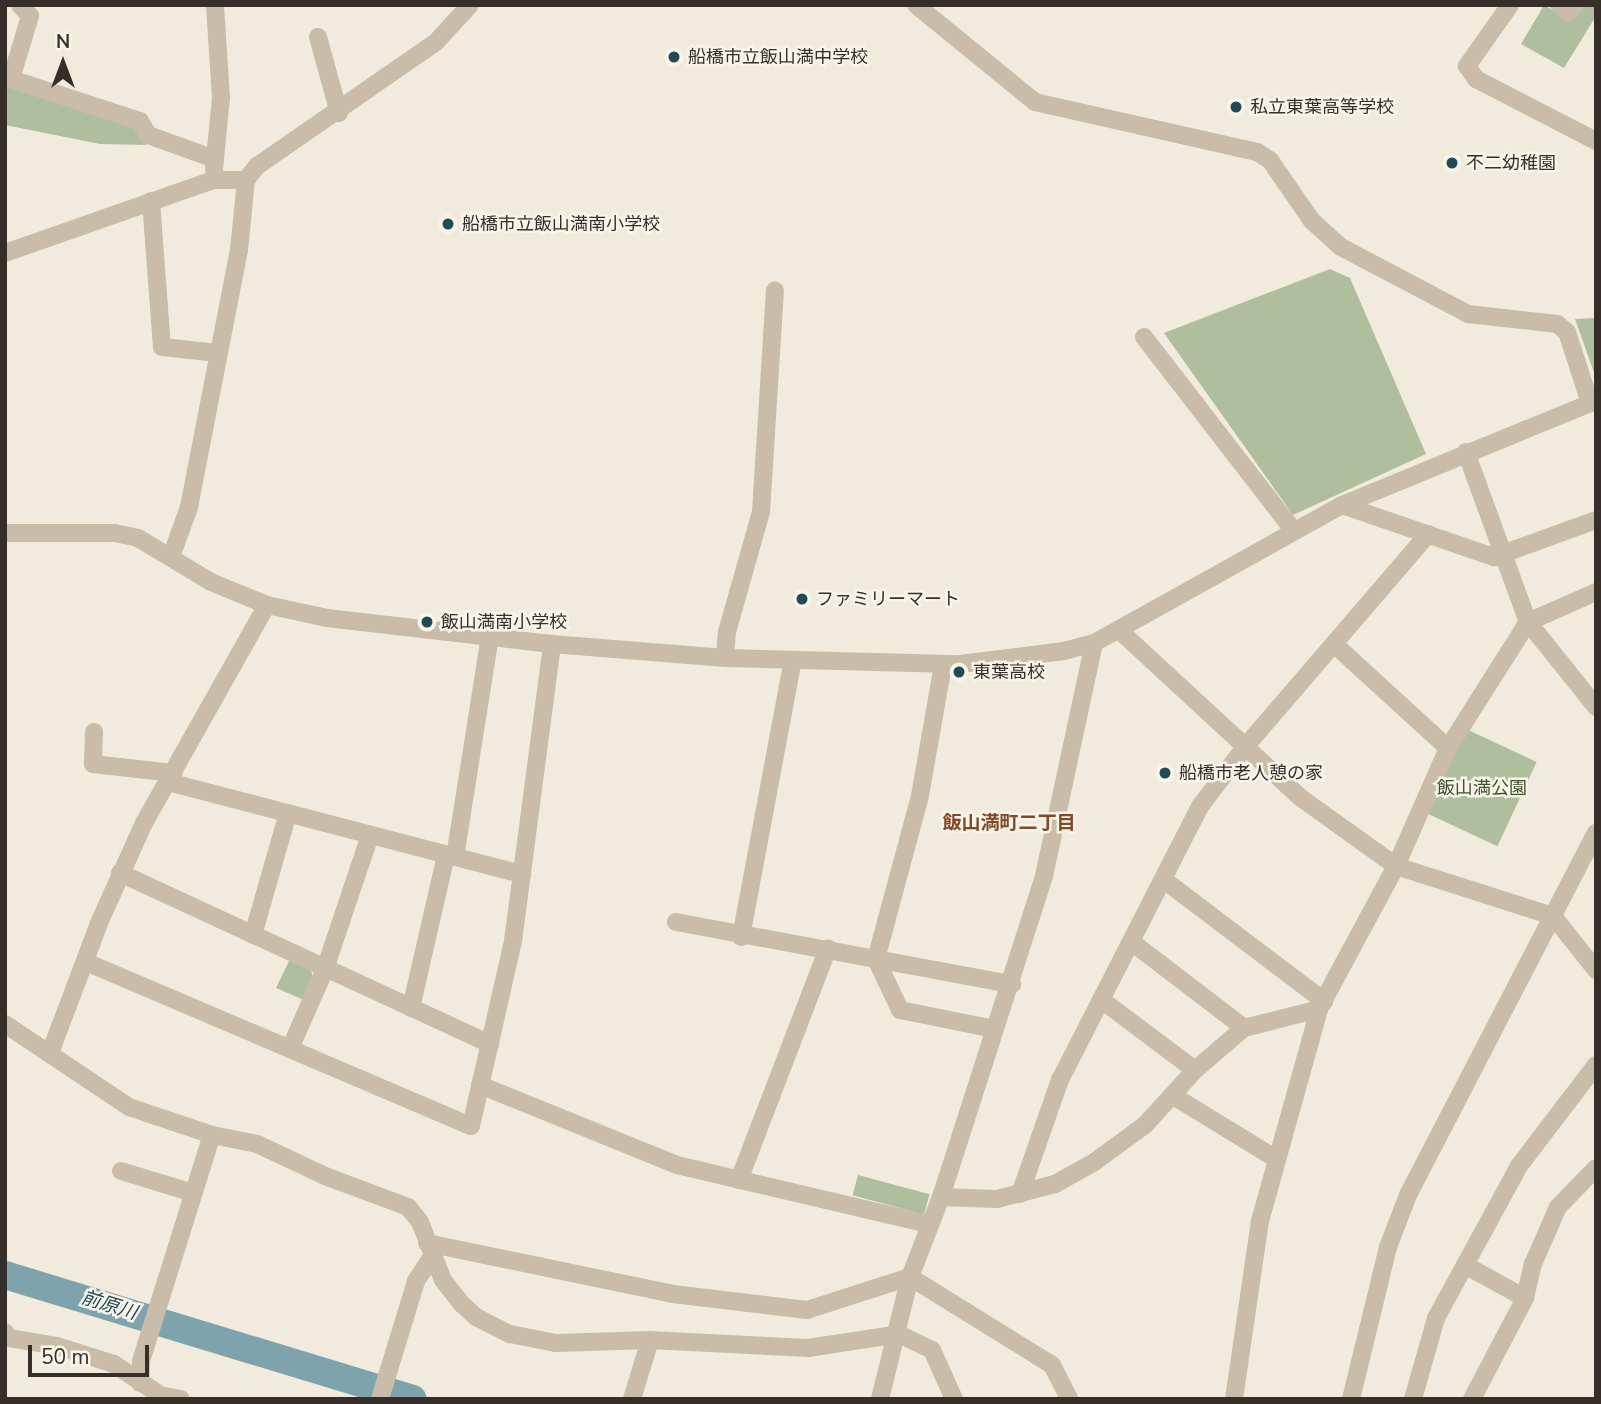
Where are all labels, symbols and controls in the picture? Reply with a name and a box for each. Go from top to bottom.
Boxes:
north arrow [28,28,98,98]
text: N [56,29,70,55]
place label: 船橋市立飯山満中学校 [688,46,868,68]
marker: 船橋市立飯山満中学校 [666,49,682,65]
place label: 私立東葉高等学校 [1250,96,1394,118]
marker: 私立東葉高等学校 [1228,99,1244,115]
place label: 不二幼稚園 [1466,152,1556,174]
marker: 不二幼稚園 [1444,155,1460,171]
place label: 船橋市立飯山満南小学校 [462,213,660,235]
marker: 船橋市立飯山満南小学校 [440,216,456,232]
place label: ファミリーマート [816,588,960,610]
marker: ファミリーマート [794,591,810,607]
place label: 飯山満南小学校 [441,611,567,633]
marker: 飯山満南小学校 [419,614,435,630]
place label: 東葉高校 [973,661,1045,683]
marker: 東葉高校 [951,664,967,680]
place label: 船橋市老人憩の家 [1179,762,1323,784]
marker: 船橋市老人憩の家 [1157,765,1173,781]
park label: 飯山満公園 [1437,777,1527,799]
district label: 飯山満町二丁目 [943,813,1075,835]
water label: 前原川 [78,1287,140,1325]
scale bar [32,1330,152,1374]
text: 50 m [41,1343,90,1371]

